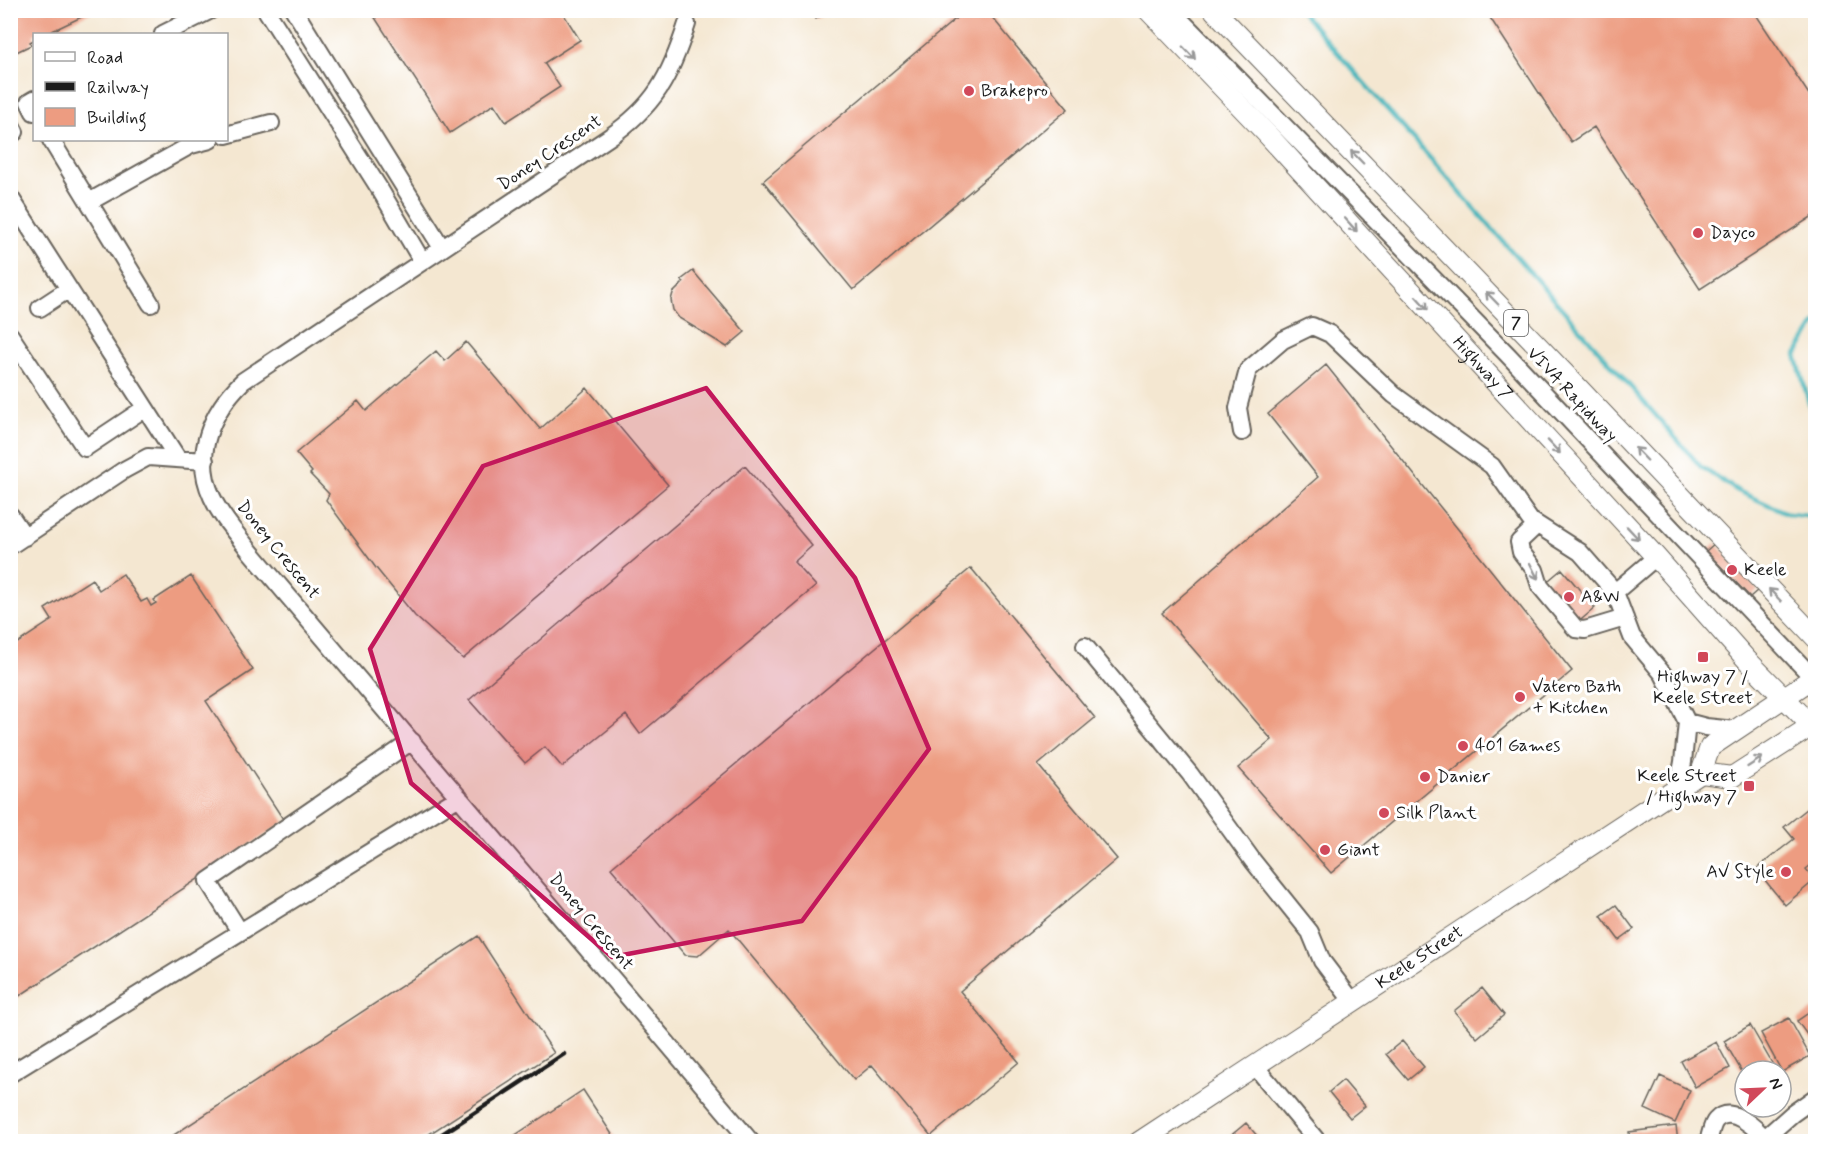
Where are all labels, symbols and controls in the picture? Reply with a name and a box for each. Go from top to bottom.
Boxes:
legend [33,33,228,141]
one-way arrow [1181,45,1196,60]
text: Road [87,46,123,70]
text: Railway [87,76,149,100]
place label: Brakepro [981,79,1048,103]
marker: Brakepro [962,84,976,98]
text: Building [87,106,147,132]
street label: Doney Crescent [493,109,607,197]
one-way arrow [1349,150,1364,165]
one-way arrow [1344,218,1358,233]
place label: Dayco [1710,221,1755,245]
marker: Dayco [1691,226,1705,240]
one-way arrow [1484,290,1499,305]
one-way arrow [1415,296,1429,311]
road number: 7 [1504,310,1528,336]
street label: Highway 7 [1447,331,1518,405]
street label: VIVA Rapidway [1521,342,1623,448]
one-way arrow [1547,439,1561,454]
one-way arrow [1634,447,1648,462]
street label: Doney Crescent [231,496,325,604]
one-way arrow [1626,525,1640,540]
place label: Keele [1744,558,1787,582]
one-way arrow [1528,562,1540,580]
marker: Keele [1725,563,1739,577]
place label: A&W [1581,585,1619,609]
one-way arrow [1768,588,1783,603]
marker: A&W [1562,590,1576,604]
marker: Highway 7 / Keele Street [1696,650,1710,664]
place label: Highway 7 / Keele Street [1653,665,1753,710]
place label: Vatero Bath + Kitchen [1532,675,1621,720]
marker: Vatero Bath + Kitchen [1513,690,1527,704]
place label: 401 Games [1475,734,1560,758]
marker: 401 Games [1456,739,1470,753]
one-way arrow [1746,756,1763,769]
place label: Keele Street / Highway 7 [1637,764,1737,811]
place label: Danier [1437,765,1490,789]
marker: Danier [1418,770,1432,784]
marker: Keele Street / Highway 7 [1742,779,1756,793]
place label: Silk Plant [1396,801,1477,825]
marker: Silk Plant [1377,806,1391,820]
place label: Giant [1337,838,1380,862]
marker: Giant [1318,843,1332,857]
place label: AV Style [1706,860,1774,884]
marker: AV Style [1779,865,1793,879]
street label: Doney Crescent [543,868,639,976]
street label: Keele Street [1372,920,1468,995]
north arrow [1733,1059,1793,1119]
text: N [1764,1075,1787,1093]

